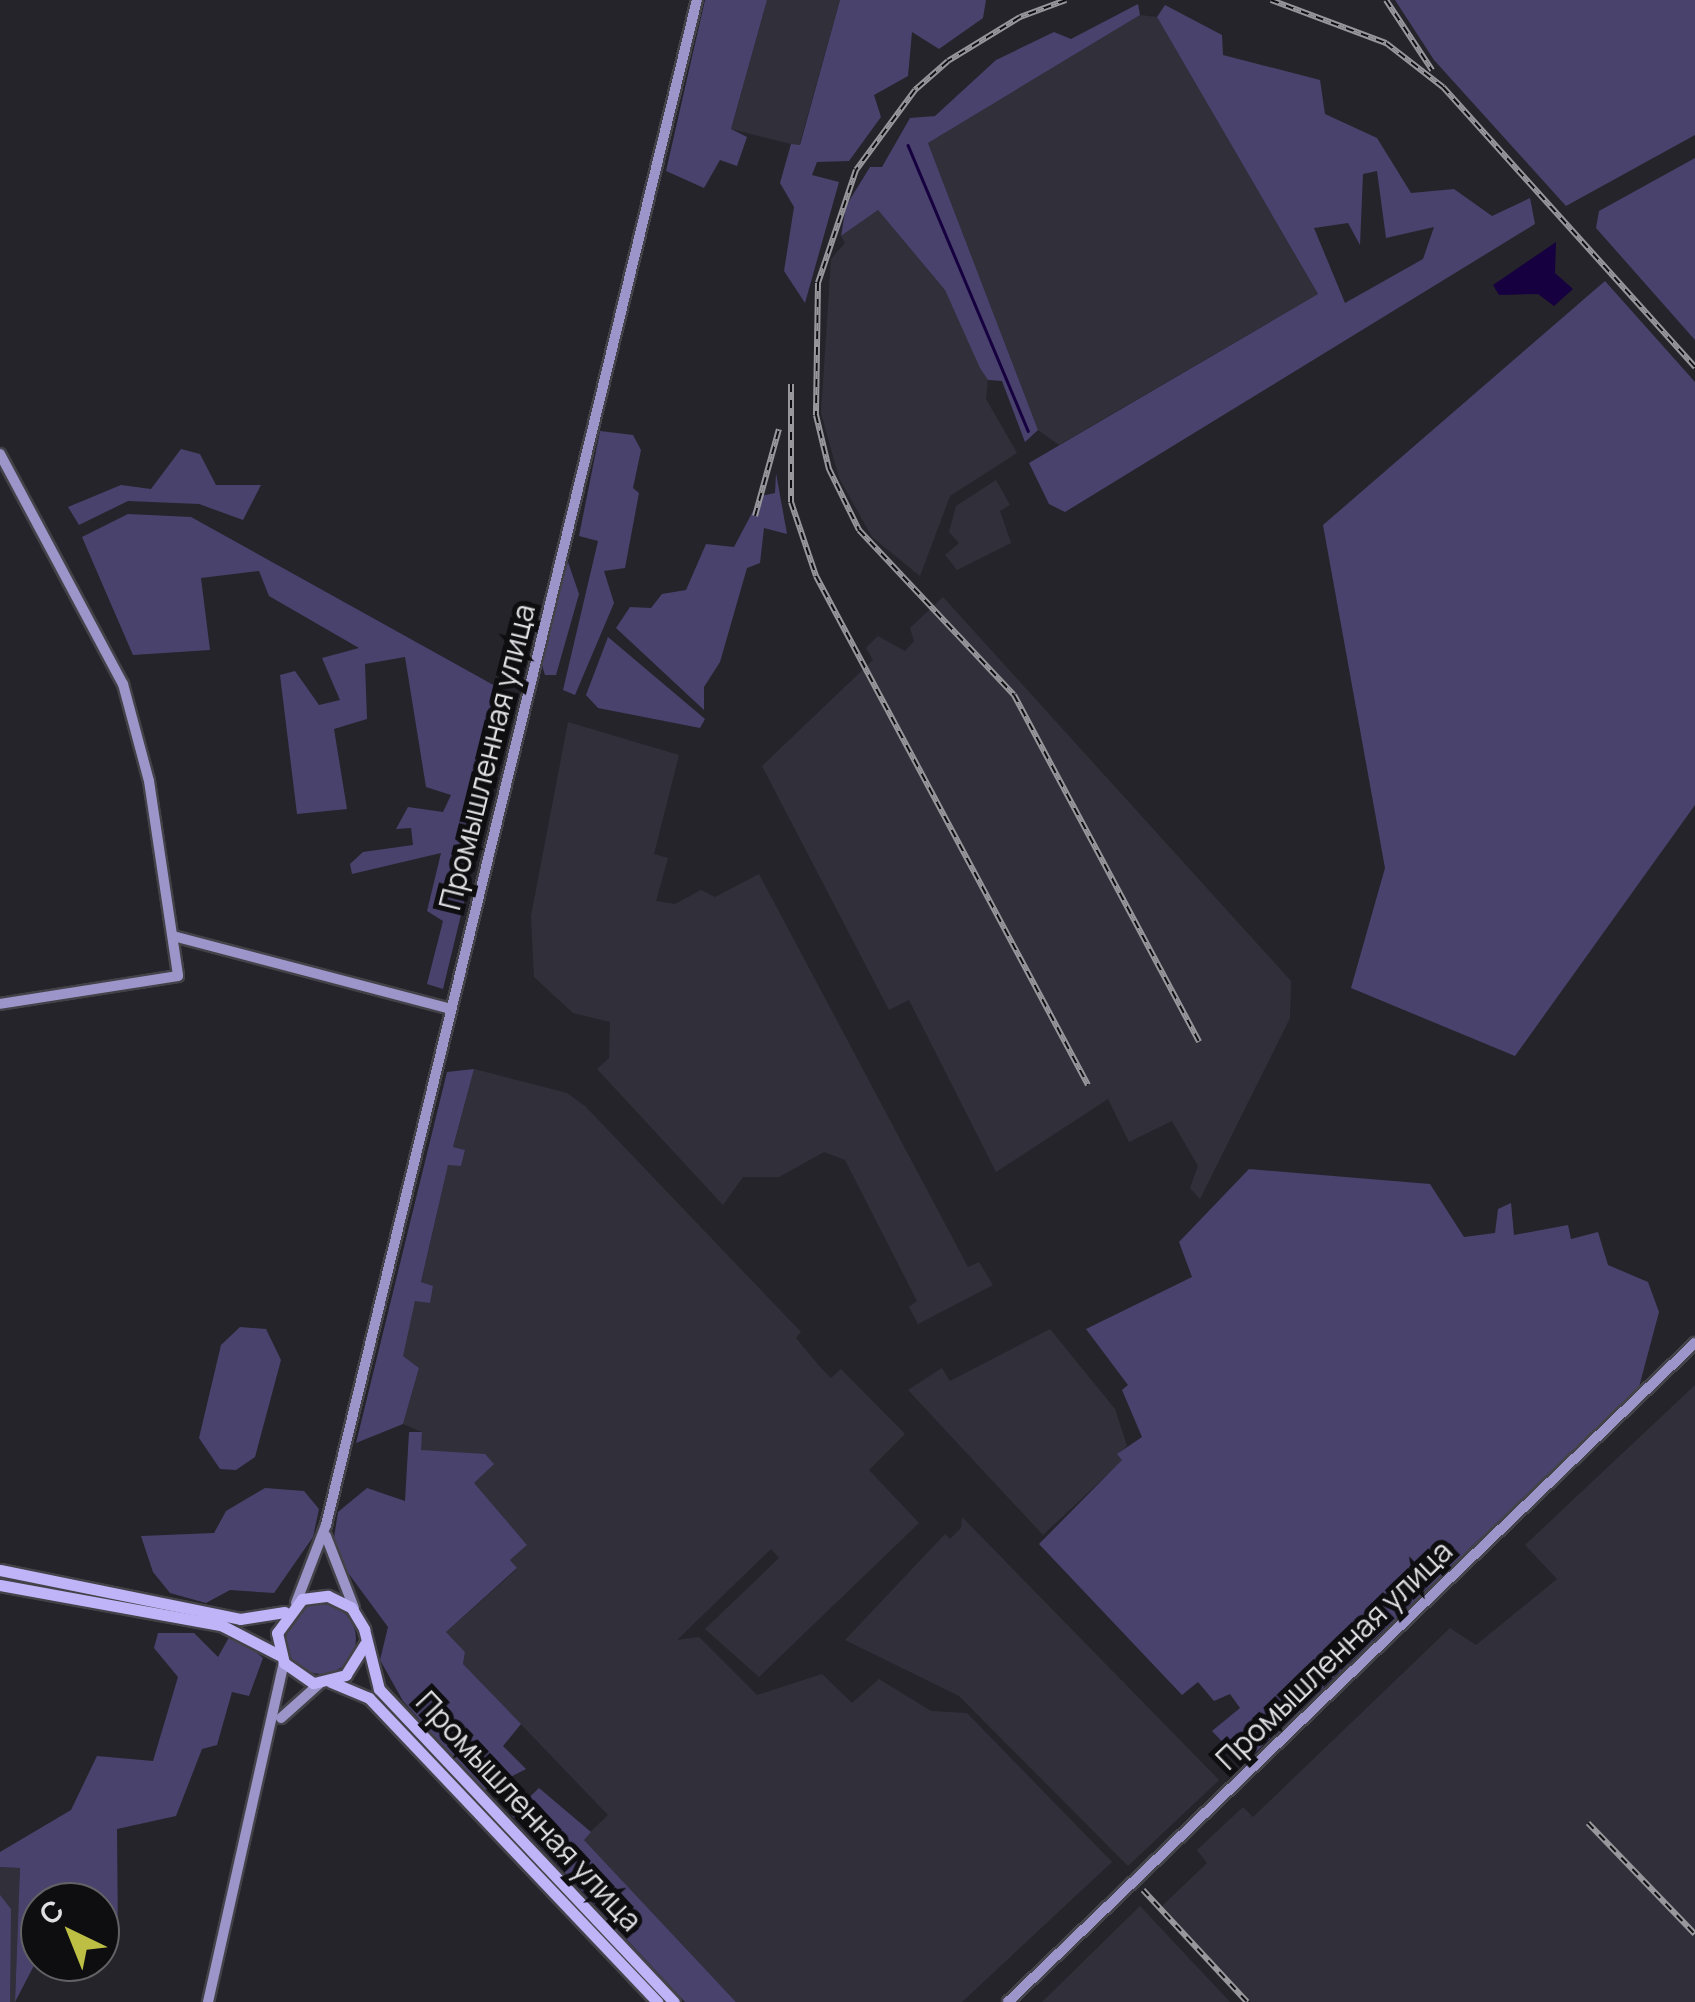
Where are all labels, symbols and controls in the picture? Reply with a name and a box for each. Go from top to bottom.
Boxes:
street label: Промышленная улица [432,600,542,914]
street label: Промышленная улица [1209,1533,1459,1777]
street label: Промышленная улица [409,1684,649,1938]
north arrow [20,1882,120,1982]
text: С [30,1891,71,1932]

